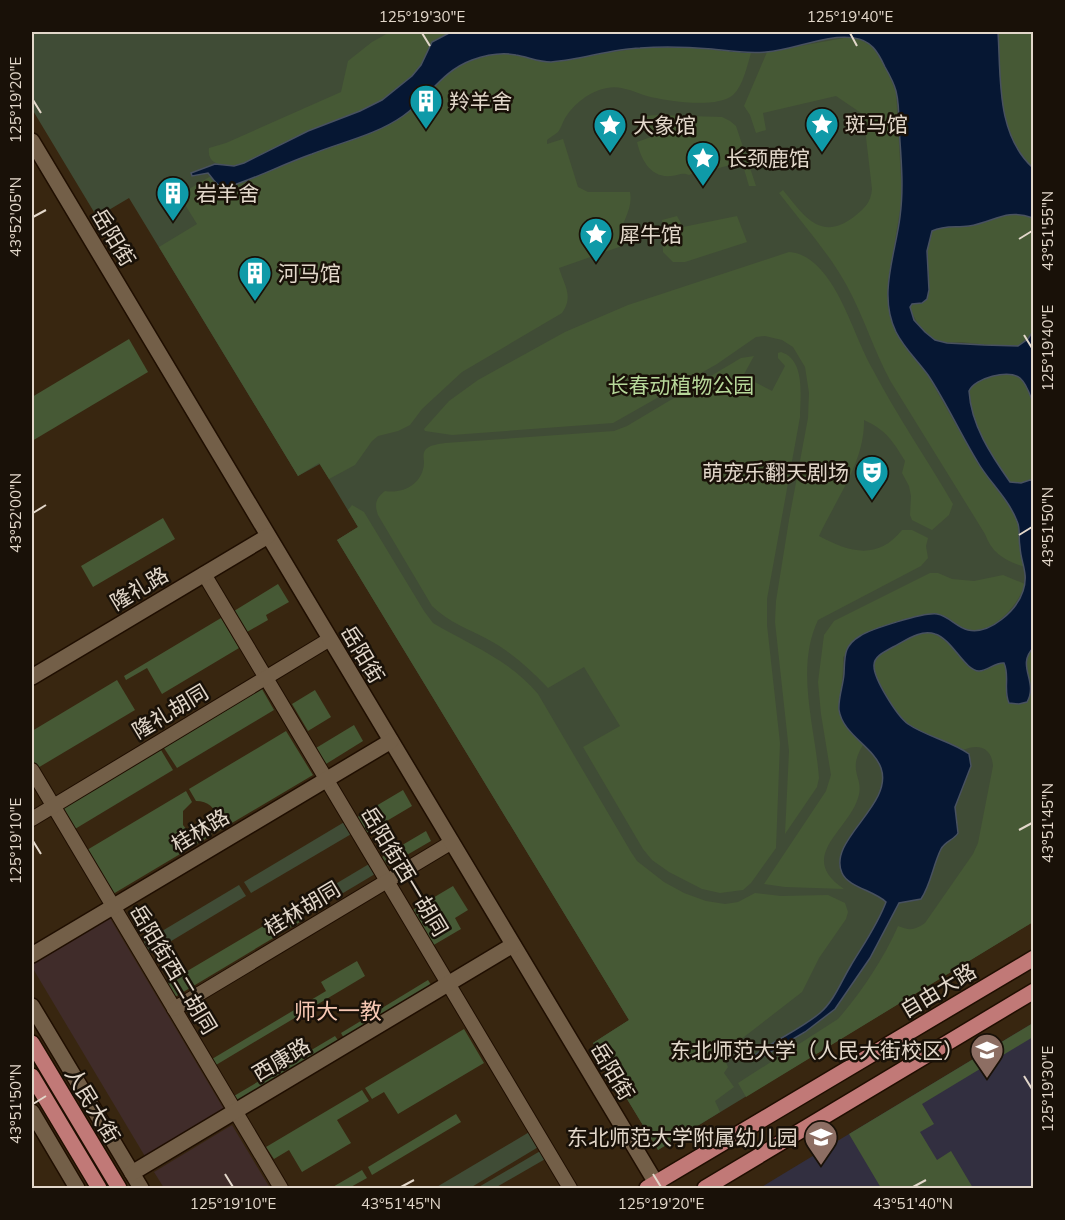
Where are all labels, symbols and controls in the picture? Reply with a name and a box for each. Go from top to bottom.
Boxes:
text: 125°19'30"E [379,7,465,26]
text: 125°19'40"E [807,7,893,26]
text: 125°19'20"E [6,57,25,143]
building icon: 羚羊舍 [408,83,444,130]
place label: 羚羊舍 [449,88,512,114]
place icon: 斑马馆 [804,106,840,153]
place icon: 大象馆 [592,107,628,154]
place label: 斑马馆 [845,111,908,137]
place label: 大象馆 [633,112,696,138]
place icon: 长颈鹿馆 [685,140,721,187]
place label: 长颈鹿馆 [726,145,810,171]
building icon: 岩羊舍 [155,175,191,222]
text: 43°52'05"N [6,177,25,257]
place label: 岩羊舍 [196,180,259,206]
text: 43°51'55"N [1038,191,1057,271]
street label: 岳阳街 [87,203,141,271]
place icon: 犀牛馆 [578,216,614,263]
place label: 犀牛馆 [619,221,682,247]
building icon: 河马馆 [237,255,273,302]
place label: 河马馆 [278,260,341,286]
text: 125°19'40"E [1038,305,1057,391]
park label: 长春动植物公园 [608,372,755,398]
theatre icon: 萌宠乐翻天剧场 [854,454,890,501]
place label: 萌宠乐翻天剧场 [702,459,849,485]
text: 43°52'00"N [6,473,25,553]
text: 43°51'50"N [1038,487,1057,567]
street label: 隆礼路 [105,561,173,615]
street label: 岳阳街 [336,620,390,688]
street label: 隆礼胡同 [127,678,213,744]
text: 43°51'45"N [1038,783,1057,863]
text: 125°19'10"E [6,798,25,884]
street label: 岳阳街西一胡同 [356,801,454,941]
street label: 桂林路 [166,803,234,857]
street label: 桂林胡同 [259,875,345,941]
street label: 岳阳街西二胡同 [125,899,223,1039]
street label: 自由大路 [895,957,981,1023]
district label: 师大一教 [294,997,382,1025]
street label: 西康路 [247,1032,315,1086]
school or university icon: 东北师范大学（人民大街校区） [969,1032,1005,1079]
street label: 岳阳街 [586,1037,640,1105]
place label: 东北师范大学（人民大街校区） [670,1037,964,1063]
text: 125°19'30"E [1038,1046,1057,1132]
street label: 人民大街 [60,1062,126,1148]
text: 43°51'50"N [6,1064,25,1144]
school or university icon: 东北师范大学附属幼儿园 [803,1119,839,1166]
place label: 东北师范大学附属幼儿园 [567,1124,798,1150]
text: 125°19'10"E [190,1194,276,1213]
text: 43°51'45"N [361,1194,441,1213]
text: 125°19'20"E [618,1194,704,1213]
text: 43°51'40"N [873,1194,953,1213]

